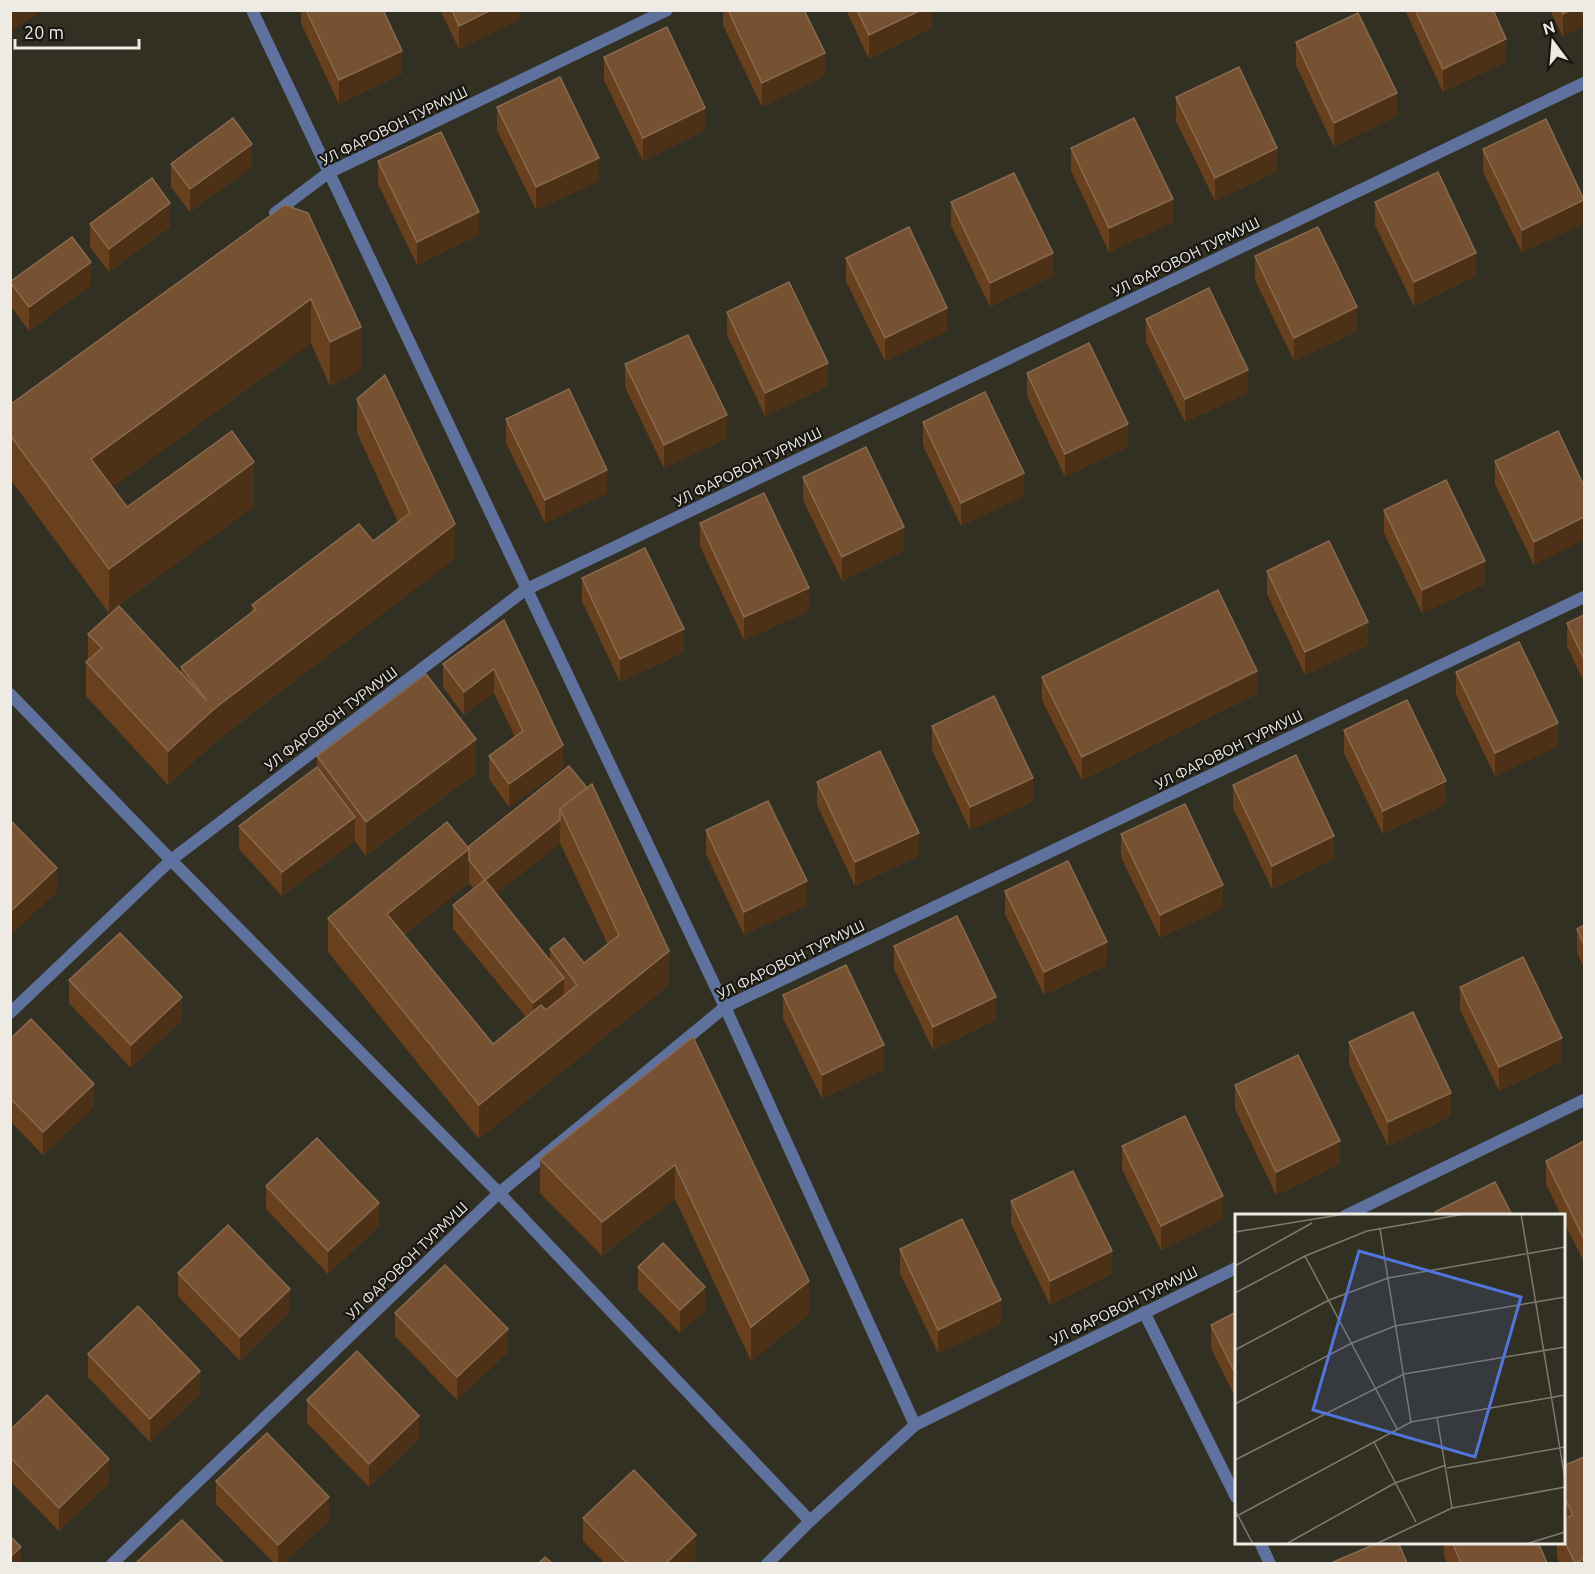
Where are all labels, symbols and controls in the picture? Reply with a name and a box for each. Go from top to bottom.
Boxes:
scale bar [15,12,140,50]
north arrow [1523,12,1583,72]
text: N [1541,17,1557,38]
text: 20 m [24,22,64,42]
street label: УЛ ФАРОВОН ТУРМУШ [317,82,470,169]
street label: УЛ ФАРОВОН ТУРМУШ [1109,213,1262,300]
street label: УЛ ФАРОВОН ТУРМУШ [671,423,824,510]
street label: УЛ ФАРОВОН ТУРМУШ [261,663,400,774]
street label: УЛ ФАРОВОН ТУРМУШ [1152,706,1305,793]
street label: УЛ ФАРОВОН ТУРМУШ [714,916,867,1003]
street label: УЛ ФАРОВОН ТУРМУШ [343,1198,471,1323]
inset map [1235,1214,1565,1544]
street label: УЛ ФАРОВОН ТУРМУШ [1047,1262,1200,1349]

